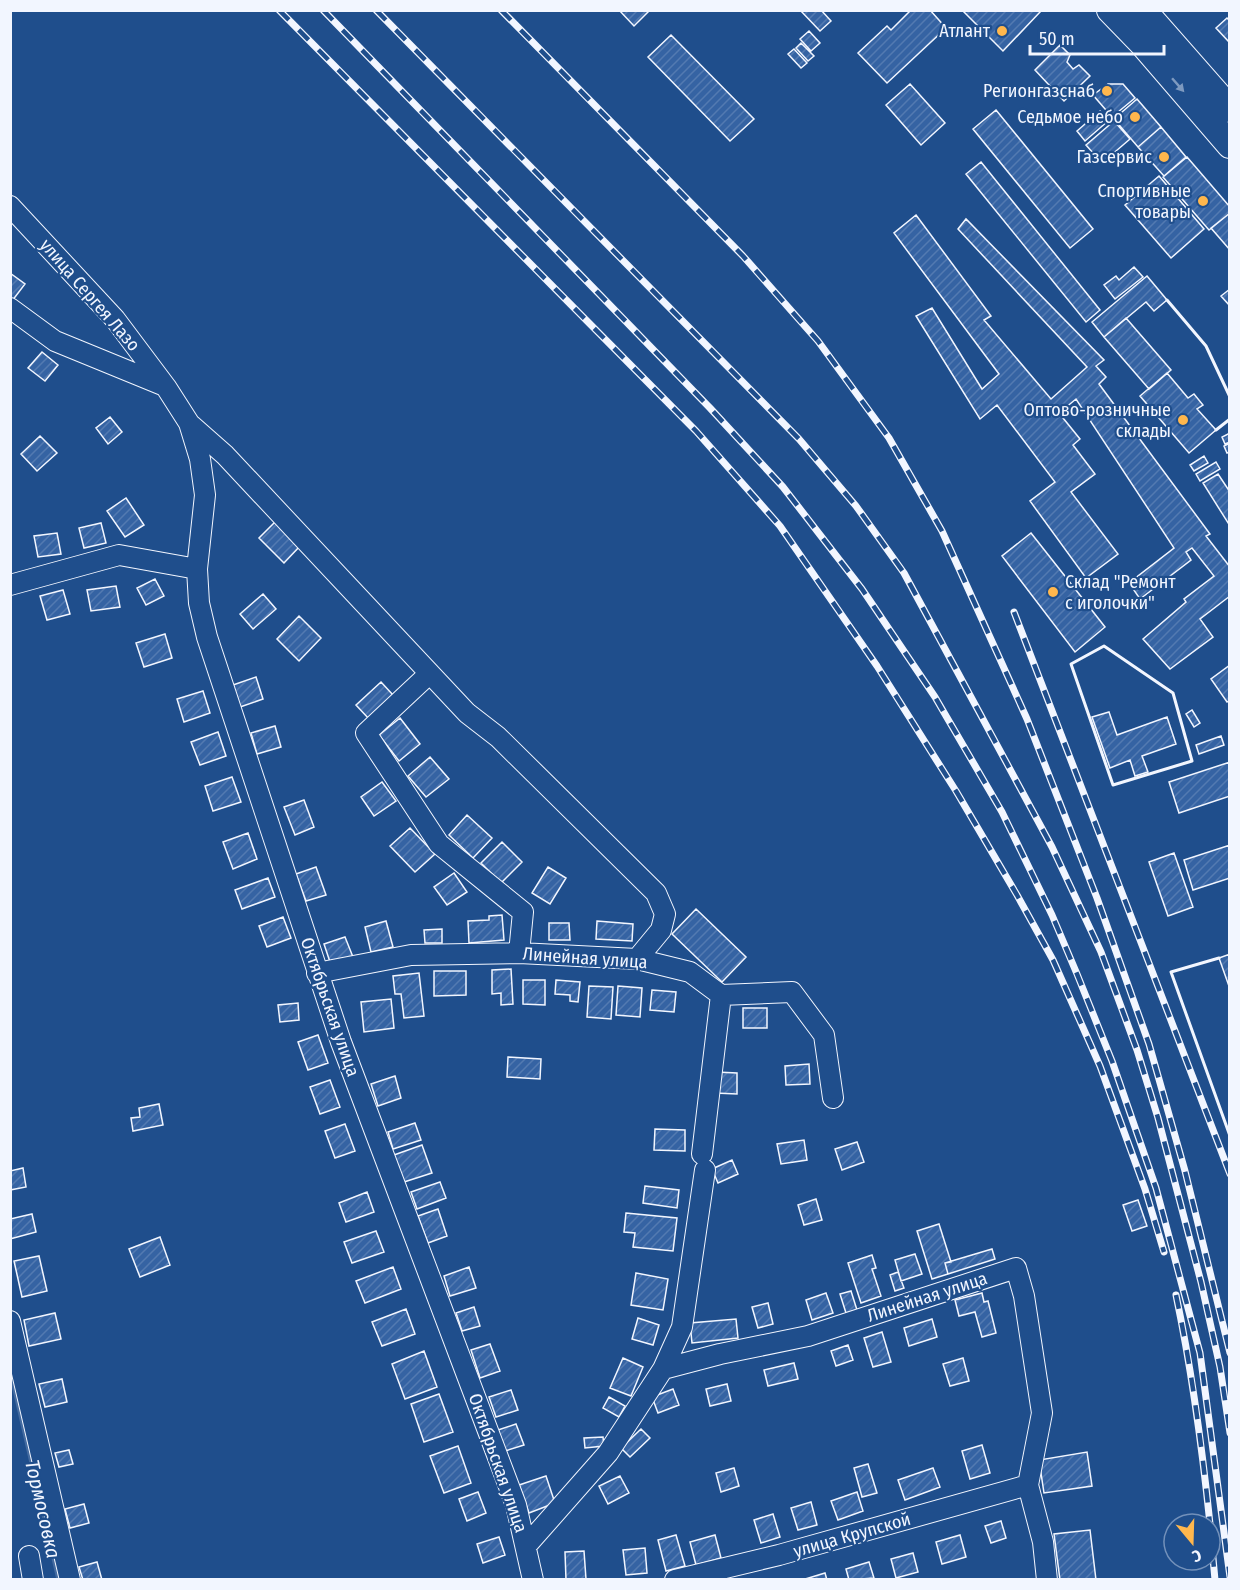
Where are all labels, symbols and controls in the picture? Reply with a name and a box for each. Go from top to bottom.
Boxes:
scale bar [1030,18,1164,56]
place label: Атлант [939,20,991,42]
marker: Атлант [995,24,1009,38]
text: 50 m [1039,28,1075,50]
one-way arrow [1171,77,1184,92]
place label: Регионгазснаб [983,80,1095,102]
marker: Регионгазснаб [1100,84,1114,98]
place label: Седьмое небо [1017,106,1123,128]
marker: Седьмое небо [1128,110,1142,124]
place label: Газсервис [1077,146,1152,168]
marker: Газсервис [1157,150,1171,164]
place label: Спортивные товары [1097,180,1191,223]
marker: Спортивные товары [1196,194,1210,208]
street label: улица Сергея Лазо [35,234,145,356]
place label: Оптово-розничные склады [1024,399,1171,442]
marker: Оптово-розничные склады [1176,413,1190,427]
place label: Склад "Ремонт с иголочки" [1065,571,1176,614]
marker: Склад "Ремонт с иголочки" [1046,585,1060,599]
street label: Октябрьская улица [296,934,364,1080]
street label: Линейная улица [522,943,648,973]
street label: Линейная улица [864,1267,990,1327]
street label: Октябрьская улица [464,1390,532,1536]
water label: Тормосовка [20,1458,66,1560]
street label: улица Крупской [791,1508,913,1562]
north arrow [1162,1512,1222,1572]
text: С [1189,1545,1204,1566]

